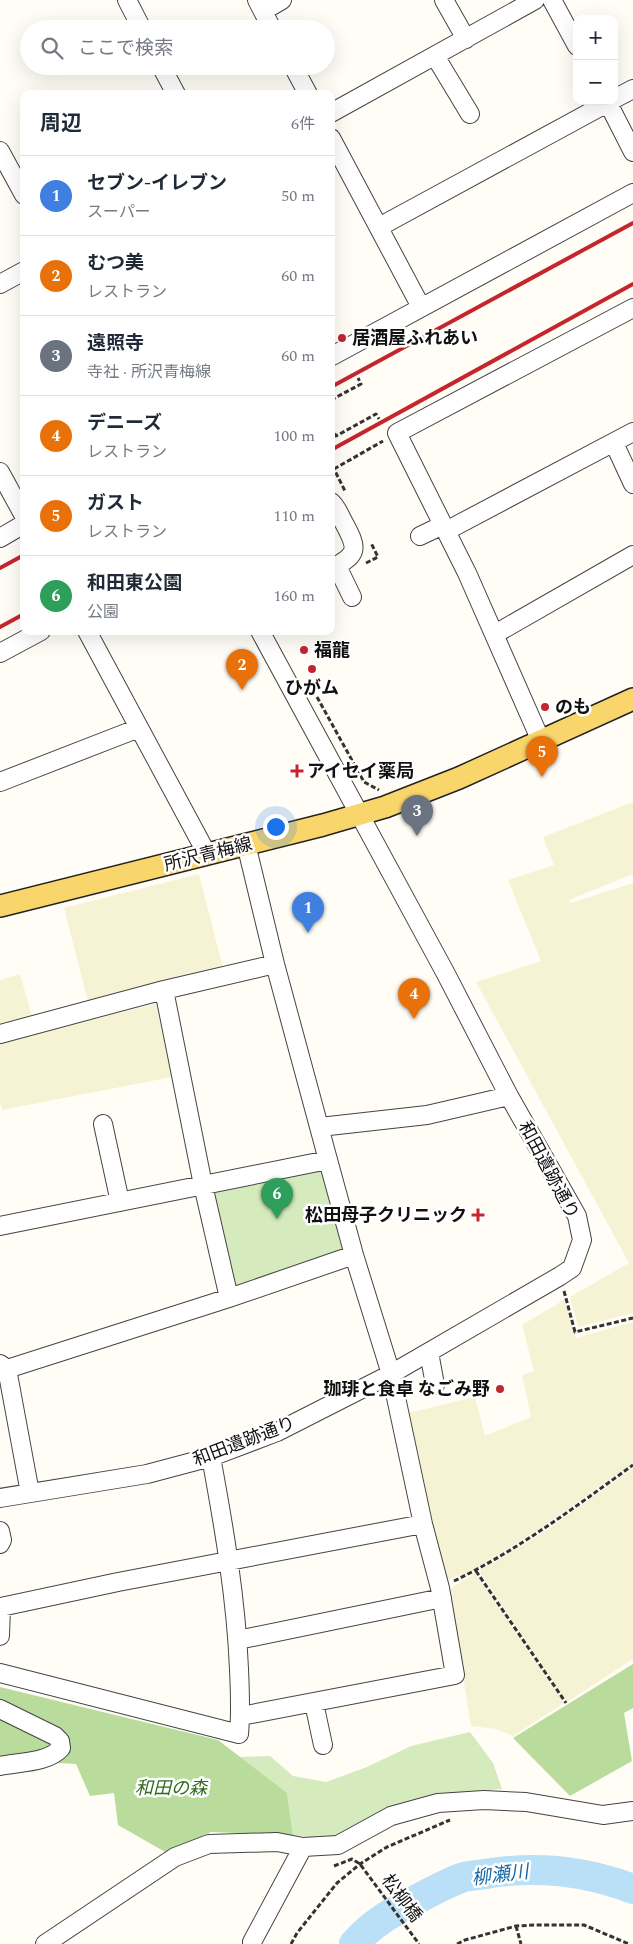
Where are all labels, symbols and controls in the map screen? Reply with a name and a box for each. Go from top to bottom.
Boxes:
map controls [573,15,618,105]
button: + [573,15,618,60]
search box [20,20,335,75]
icon: search [38,34,66,62]
text: ここで検索 [78,34,173,63]
button: − [573,60,618,105]
text: 周辺 [40,108,82,140]
text: 6件 [291,112,315,136]
text: セブン-イレブン [87,169,227,198]
text: 1 [52,184,60,208]
text: 50 m [281,184,315,208]
text: スーパー [87,200,151,224]
text: むつ美 [87,249,144,278]
text: 2 [52,264,60,288]
text: 60 m [281,264,315,288]
text: レストラン [87,280,167,304]
place label: 居酒屋ふれあい [352,325,478,352]
text: 遠照寺 [87,329,144,358]
marker: 居酒屋ふれあい [336,332,348,344]
text: 3 [52,344,60,368]
text: 60 m [281,344,315,368]
text: 寺社 · 所沢青梅線 [87,360,211,384]
text: デニーズ [87,409,162,438]
text: 4 [52,424,60,448]
text: 100 m [273,424,315,448]
text: レストラン [87,440,167,464]
text: ガスト [87,489,144,518]
text: 5 [52,504,60,528]
text: 110 m [273,504,315,528]
text: レストラン [87,520,167,544]
text: 和田東公園 [87,569,182,598]
text: 6 [52,584,60,608]
text: 160 m [273,584,315,608]
text: 公園 [87,600,119,624]
place label: 福龍 [314,637,350,664]
marker: 福龍 [298,644,310,656]
pin: 2 [226,649,258,690]
marker: ひがム [306,663,318,675]
place label: ひがム [285,675,339,702]
place label: のも [555,694,591,721]
marker: のも [539,701,551,713]
pin: 5 [526,736,558,777]
place label: アイセイ薬局 [307,758,414,785]
marker: アイセイ薬局 [291,765,303,777]
pin: 3 [401,795,433,836]
your location [263,814,289,840]
street label: 所沢青梅線 [161,830,255,878]
pin: 1 [292,892,324,933]
pin: 4 [398,978,430,1019]
street label: 和田遺跡通り [511,1116,586,1224]
pin: 6 [261,1178,293,1219]
place label: 松田母子クリニック [305,1202,467,1229]
marker: 松田母子クリニック [471,1208,485,1222]
place label: 珈琲と食卓 なごみ野 [324,1376,490,1403]
marker: 珈琲と食卓 なごみ野 [494,1383,506,1395]
street label: 和田遺跡通り [189,1410,299,1473]
park label: 和田の森 [135,1775,209,1802]
water label: 柳瀬川 [470,1857,532,1893]
street label: 松柳橋 [375,1869,429,1928]

